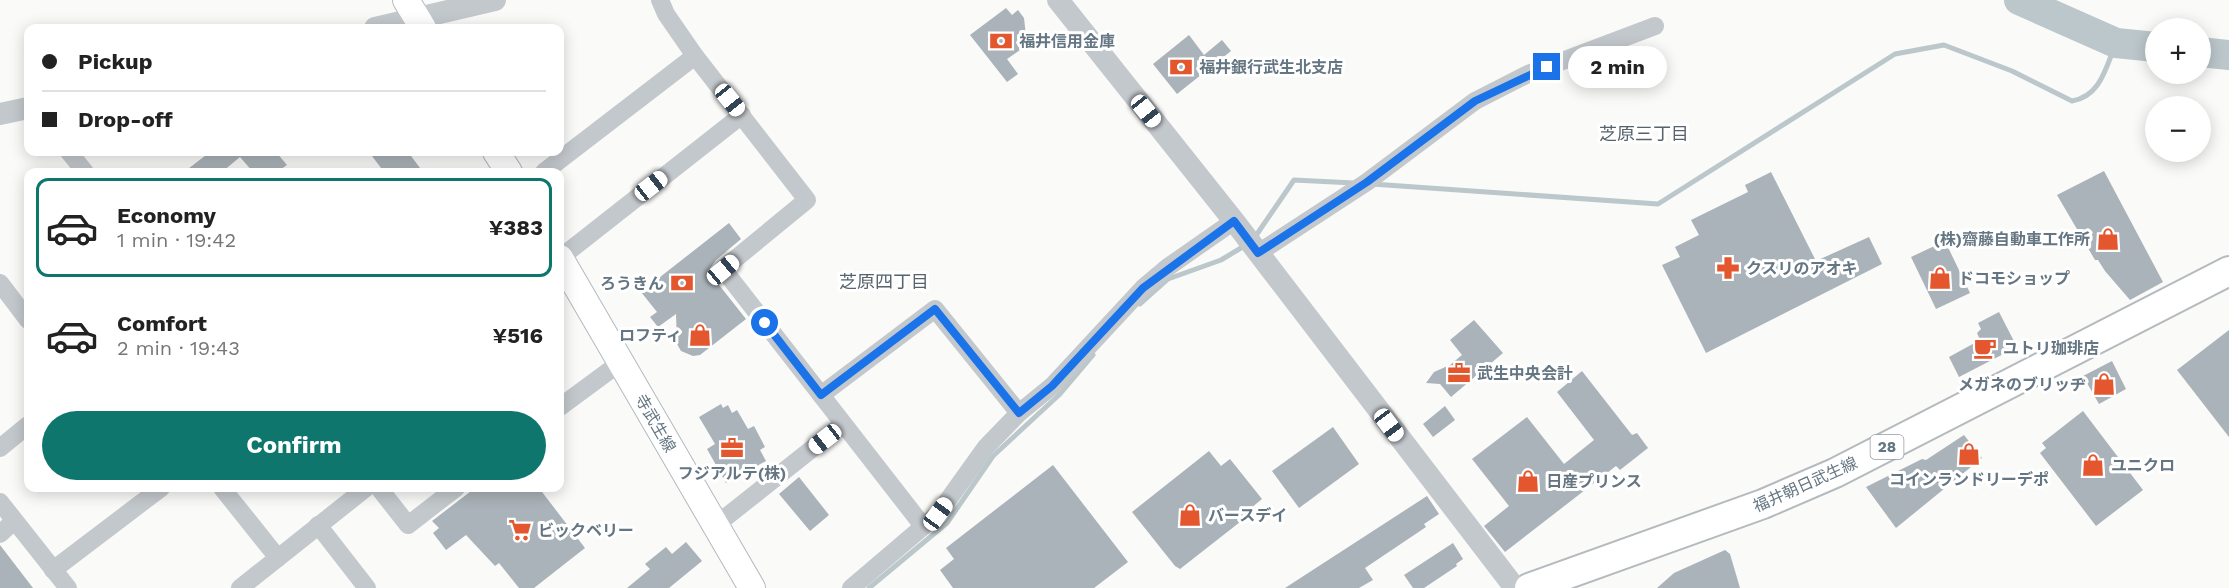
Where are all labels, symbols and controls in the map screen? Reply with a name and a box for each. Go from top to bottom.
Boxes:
map controls [2145,18,2211,162]
button: + [2145,18,2211,84]
bank icon: 福井信用金庫 [988,28,1014,54]
place label: 福井信用金庫 [1019,32,1115,51]
callout: 2 min [1568,46,1667,88]
text: Pickup [78,49,153,74]
route end [1533,53,1560,80]
bank icon: 福井銀行武生北支店 [1168,54,1194,80]
text: 2 min [1590,55,1645,79]
place label: 福井銀行武生北支店 [1199,58,1343,77]
car [712,80,748,120]
car [1128,91,1164,131]
button: − [2145,96,2211,162]
text: Drop-off [78,107,173,132]
district label: 芝原三丁目 [1599,123,1689,144]
car [631,168,671,204]
icon: car [45,201,99,255]
text: Economy [117,203,216,228]
text: ¥383 [489,215,543,240]
shop icon: (株)齋藤自動車工作所 [2095,226,2121,252]
text: 1 min · 19:42 [117,228,236,252]
place label: (株)齋藤自動車工作所 [1933,230,2090,249]
car [703,252,743,288]
pharmacy icon: クスリのアオキ [1715,255,1741,281]
place label: クスリのアオキ [1746,259,1858,278]
shop icon: ドコモショップ [1927,265,1953,291]
place label: ドコモショップ [1958,269,2070,288]
bank icon: ろうきん [669,270,695,296]
district label: 芝原四丁目 [839,271,929,292]
place label: ろうきん [600,274,664,293]
icon: car [45,309,99,363]
route start [751,309,778,336]
text: Comfort [117,311,207,336]
shop icon: ロフティ [687,322,713,348]
text: ¥516 [492,323,543,348]
place label: ロフティ [619,326,682,345]
cafe icon: ユトリ珈琲店 [1972,335,1998,361]
text: 2 min · 19:43 [117,336,240,360]
place label: ユトリ珈琲店 [2003,339,2099,358]
office icon: 武生中央会計 [1446,360,1472,386]
place label: 武生中央会計 [1477,364,1573,383]
shop icon: メガネのブリッヂ [2091,371,2117,397]
place label: メガネのブリッヂ [1958,375,2086,394]
street label: 寺武生線 [631,391,680,456]
car [1371,405,1407,445]
button: Confirm [42,411,546,480]
car [805,421,845,457]
office icon: フジアルテ(株) [719,435,745,461]
road number: 28 [1870,435,1904,459]
shop icon: コインランドリーデポ [1956,441,1982,467]
shop icon: ユニクロ [2080,452,2106,478]
street label: 福井朝日武生線 [1750,453,1860,516]
place label: ユニクロ [2111,456,2175,475]
place label: フジアルテ(株) [678,464,786,483]
shop icon: 日産プリンス [1515,468,1541,494]
place label: コインランドリーデポ [1889,470,2049,489]
place label: 日産プリンス [1546,472,1642,491]
car [920,494,956,534]
shop icon: バースデイ [1177,502,1203,528]
place label: バースデイ [1208,506,1287,525]
supermarket icon: ビックベリー [507,517,533,543]
place label: ビックベリー [538,521,634,540]

